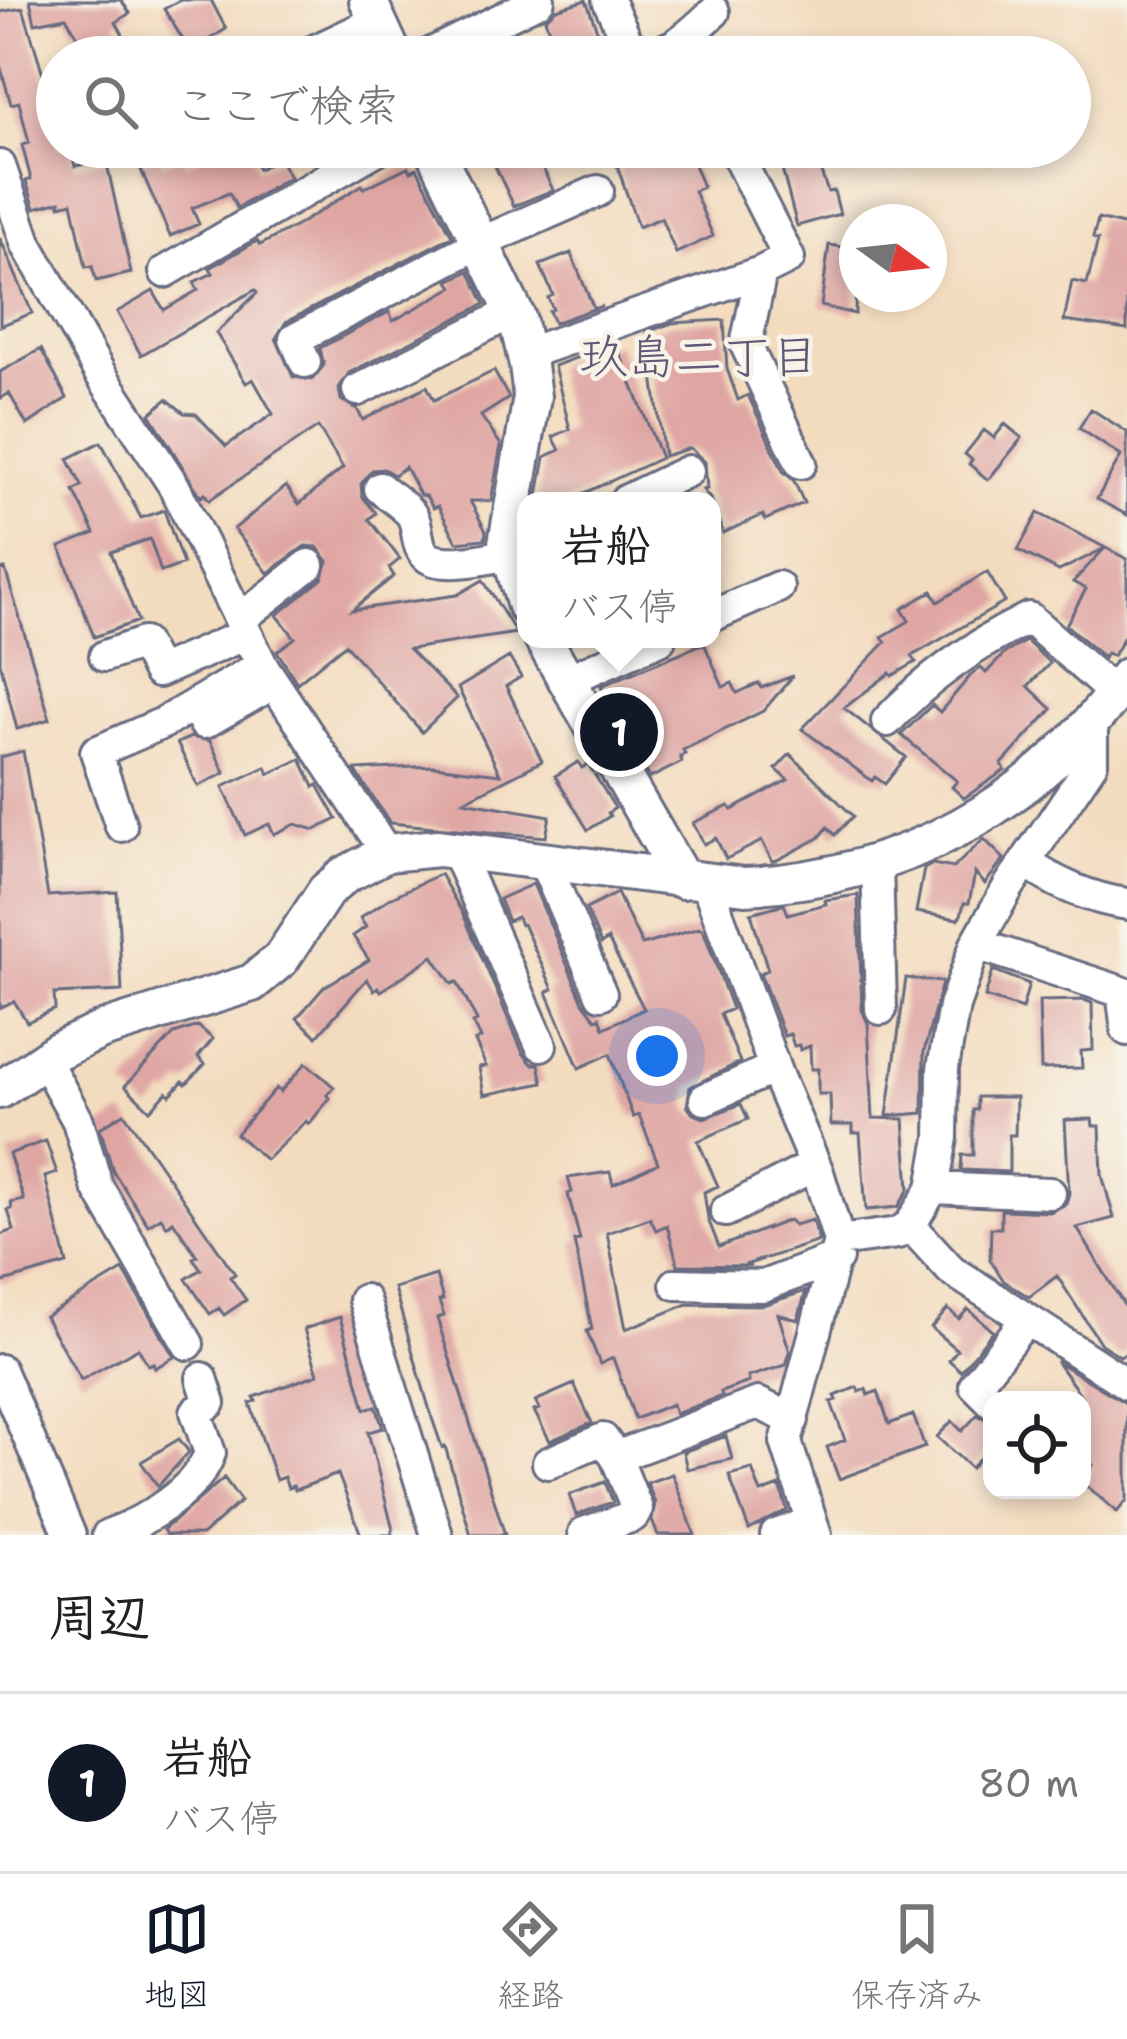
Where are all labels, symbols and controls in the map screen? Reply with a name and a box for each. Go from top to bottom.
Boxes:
search box [36,36,1091,168]
icon: search [78,69,144,135]
text: ここで検索 [174,75,399,135]
north arrow [839,204,947,312]
district label: 玖島二丁目 [579,324,819,388]
popup [517,492,721,648]
text: 岩船 [560,515,651,575]
text: バス停 [560,580,678,632]
pin: 1 [580,687,658,777]
your location [627,1026,687,1086]
map controls [983,1391,1091,1499]
button: locate [983,1391,1091,1499]
text: 周辺 [48,1583,150,1651]
text: 岩船 [162,1727,252,1787]
text: 1 [78,1757,96,1809]
text: 80 m [978,1757,1079,1809]
text: バス停 [162,1792,279,1844]
tab: 地図 [144,1896,210,2017]
tab: 経路 [497,1896,563,2017]
tab: 保存済み [851,1896,983,2017]

